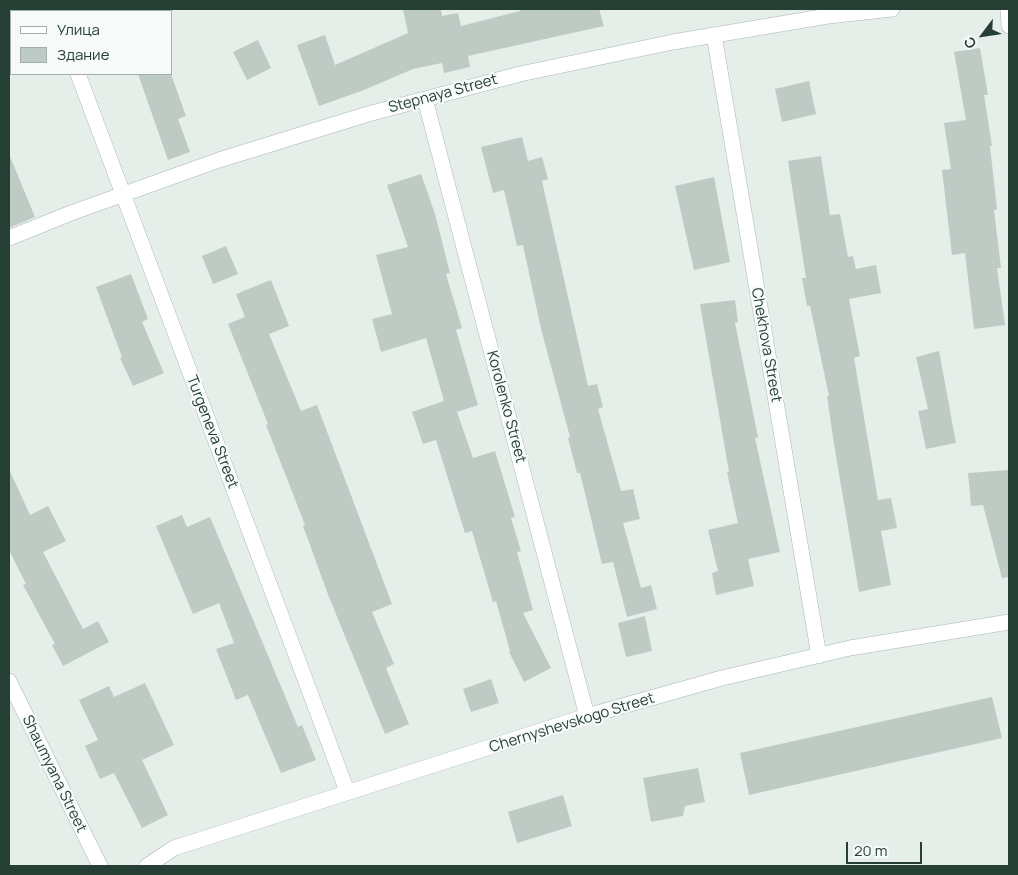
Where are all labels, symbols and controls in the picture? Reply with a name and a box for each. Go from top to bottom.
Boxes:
legend [10,10,172,75]
north arrow [958,10,1008,60]
text: Улица [57,19,100,40]
text: С [959,34,981,52]
text: Здание [57,44,109,65]
street label: Stepnaya Street [386,71,500,117]
street label: Chekhova Street [747,286,785,404]
street label: Korolenko Street [482,349,530,465]
street label: Turgeneva Street [182,373,242,491]
street label: Chernyshevskogo Street [487,689,657,757]
street label: Shaumyana Street [18,713,90,835]
scale bar [848,832,924,864]
text: 20 m [854,840,887,861]

